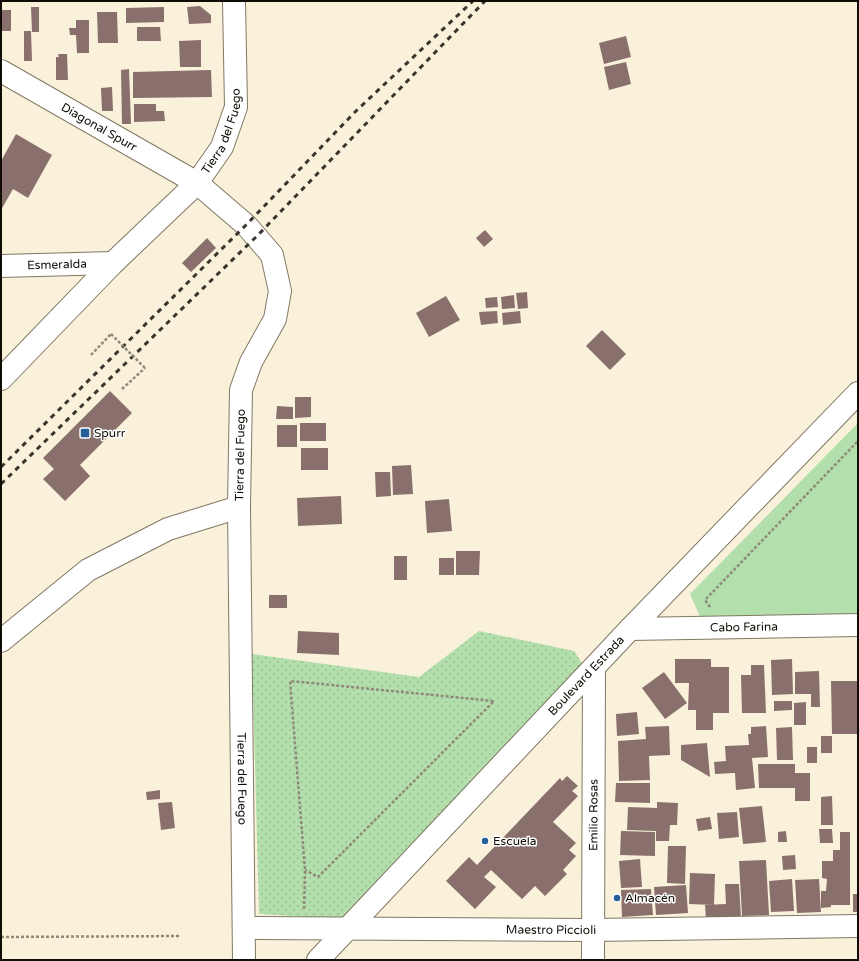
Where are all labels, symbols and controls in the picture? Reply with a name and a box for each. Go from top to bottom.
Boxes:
street label: Tierra del Fuego [198,88,243,177]
street label: Diagonal Spurr [59,100,140,154]
street label: Esmeralda [27,257,87,272]
street label: Tierra del Fuego [232,409,248,501]
place label: Spurr [94,426,126,440]
marker: Spurr [79,427,91,439]
street label: Cabo Farina [710,619,778,635]
street label: Boulevard Estrada [545,633,627,718]
street label: Tierra del Fuego [234,732,250,825]
street label: Emilio Rosas [586,779,601,851]
place label: Escuela [493,834,537,848]
marker: Escuela [480,836,490,846]
place label: Almacén [625,891,675,905]
marker: Almacén [612,893,622,903]
street label: Maestro Piccioli [506,923,596,937]

